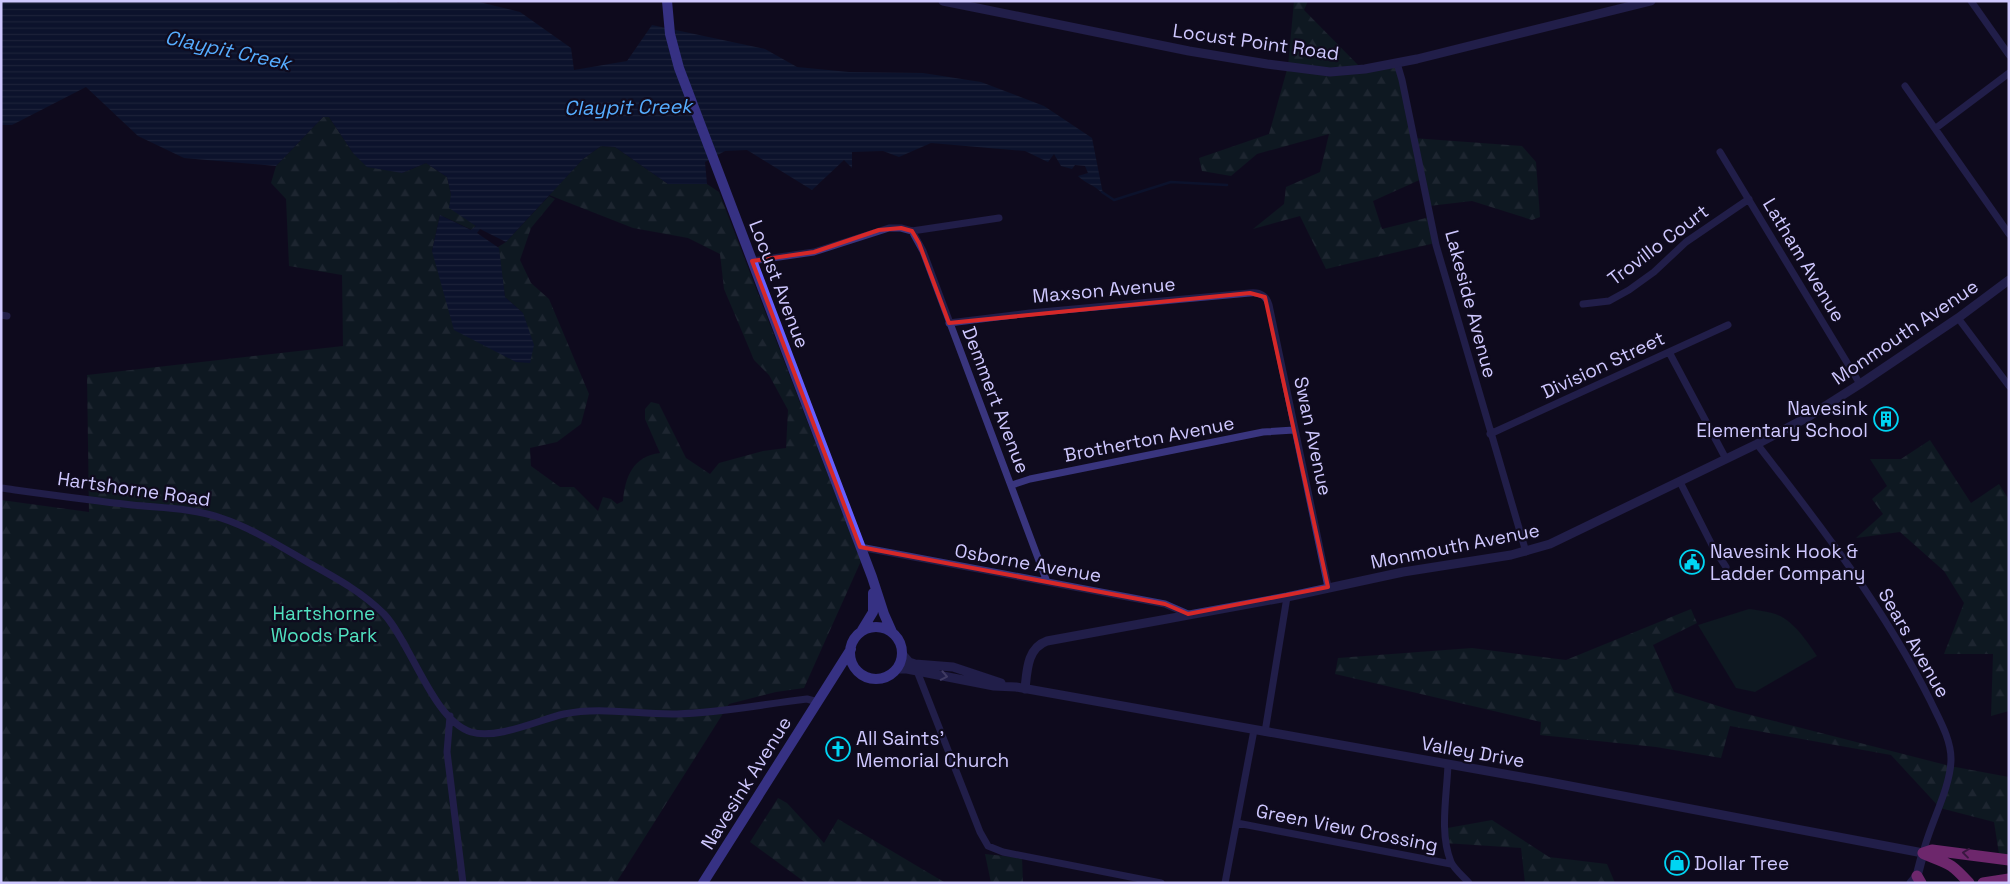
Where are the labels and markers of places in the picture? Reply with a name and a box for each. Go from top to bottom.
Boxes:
place label: Navesink Elementary School [1696,396,1868,443]
building icon: Navesink Elementary School [1873,406,1899,432]
place label: Navesink Hook & Ladder Company [1710,539,1865,586]
public building icon: Navesink Hook & Ladder Company [1679,549,1705,575]
place label: All Saints' Memorial Church [856,726,1009,773]
church icon: All Saints' Memorial Church [825,736,851,762]
shop icon: Dollar Tree [1664,850,1690,876]
place label: Dollar Tree [1694,851,1789,876]

